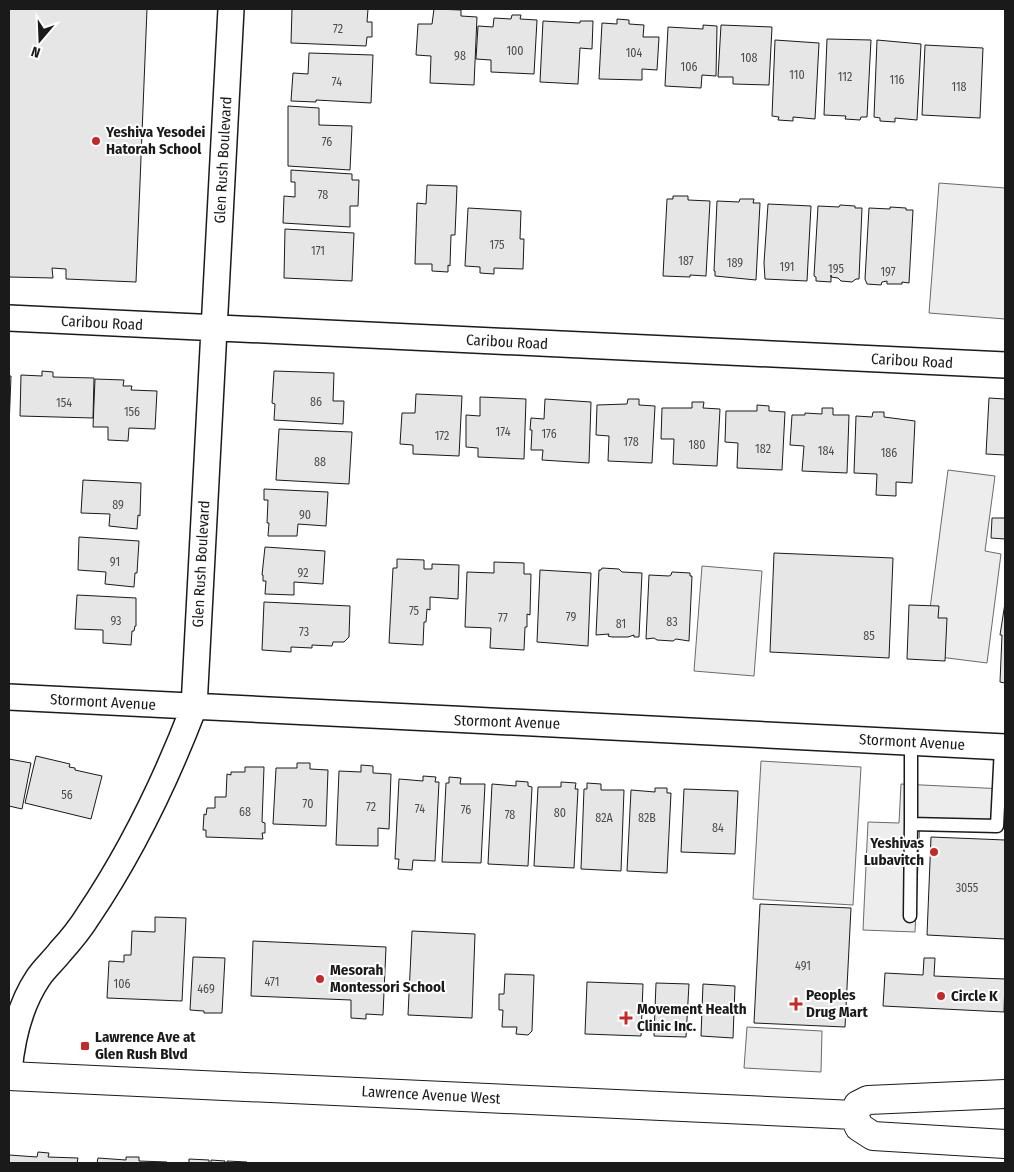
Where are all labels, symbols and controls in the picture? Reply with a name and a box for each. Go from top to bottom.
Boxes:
north arrow [15,15,65,65]
house number: 72 [333,22,343,36]
text: N [29,42,43,61]
house number: 100 [506,44,524,58]
house number: 104 [626,46,643,60]
house number: 98 [454,49,466,63]
house number: 108 [741,51,757,65]
house number: 106 [681,60,697,74]
house number: 110 [789,68,805,82]
house number: 112 [838,70,852,84]
house number: 116 [889,73,905,87]
house number: 74 [332,75,342,89]
house number: 118 [951,80,967,94]
street label: Glen Rush Boulevard [211,96,235,224]
place label: Yeshiva Yesodei Hatorah School [105,123,206,158]
marker: Yeshiva Yesodei Hatorah School [90,135,102,147]
house number: 76 [322,135,332,149]
house number: 78 [318,188,328,202]
house number: 175 [490,238,505,252]
house number: 171 [311,244,325,258]
house number: 187 [678,254,694,268]
house number: 189 [727,256,743,270]
house number: 191 [780,260,795,274]
house number: 195 [828,262,844,276]
house number: 197 [880,265,896,279]
street label: Caribou Road [60,312,144,334]
street label: Caribou Road [465,331,549,353]
street label: Caribou Road [870,350,954,372]
house number: 86 [310,395,322,409]
house number: 154 [56,396,72,410]
house number: 156 [124,405,140,419]
house number: 174 [496,425,511,439]
house number: 176 [541,427,557,441]
house number: 172 [435,429,449,443]
house number: 178 [623,435,639,449]
house number: 180 [689,438,705,452]
house number: 182 [755,442,771,456]
house number: 184 [818,444,834,458]
house number: 186 [881,446,897,460]
house number: 88 [314,455,326,469]
house number: 89 [112,498,124,512]
street label: Glen Rush Boulevard [189,500,213,628]
house number: 90 [299,508,311,522]
house number: 91 [110,555,120,569]
house number: 92 [298,566,308,580]
house number: 75 [409,604,420,618]
house number: 79 [566,610,576,624]
house number: 77 [498,611,508,625]
house number: 93 [110,614,122,628]
house number: 83 [666,615,678,629]
house number: 81 [616,617,626,631]
house number: 73 [299,625,309,639]
house number: 85 [863,629,875,643]
street label: Stormont Avenue [50,690,156,714]
street label: Stormont Avenue [454,711,560,733]
street label: Stormont Avenue [859,730,965,754]
house number: 56 [61,788,73,802]
house number: 70 [303,797,313,811]
house number: 72 [366,800,376,814]
house number: 74 [415,802,425,816]
house number: 76 [461,803,471,817]
house number: 68 [239,805,251,819]
house number: 80 [554,806,566,820]
house number: 78 [505,808,515,822]
house number: 82A [595,811,613,825]
house number: 82B [638,811,656,825]
house number: 84 [712,821,724,835]
place label: Yeshivas Lubavitch [864,834,924,869]
marker: Yeshivas Lubavitch [928,846,940,858]
house number: 3055 [956,881,979,895]
house number: 491 [795,959,811,973]
place label: Mesorah Montessori School [330,961,446,996]
marker: Mesorah Montessori School [314,973,326,985]
house number: 471 [265,975,279,989]
house number: 106 [114,977,130,991]
house number: 469 [197,982,215,996]
place label: Peoples Drug Mart [806,986,869,1021]
place label: Circle K [951,987,998,1005]
marker: Circle K [935,990,947,1002]
marker: Peoples Drug Mart [790,998,802,1010]
place label: Movement Health Clinic Inc. [637,1000,747,1035]
marker: Movement Health Clinic Inc. [619,1011,633,1025]
place label: Lawrence Ave at Glen Rush Blvd [95,1028,196,1063]
marker: Lawrence Ave at Glen Rush Blvd [79,1040,91,1052]
street label: Lawrence Avenue West [361,1082,501,1108]

